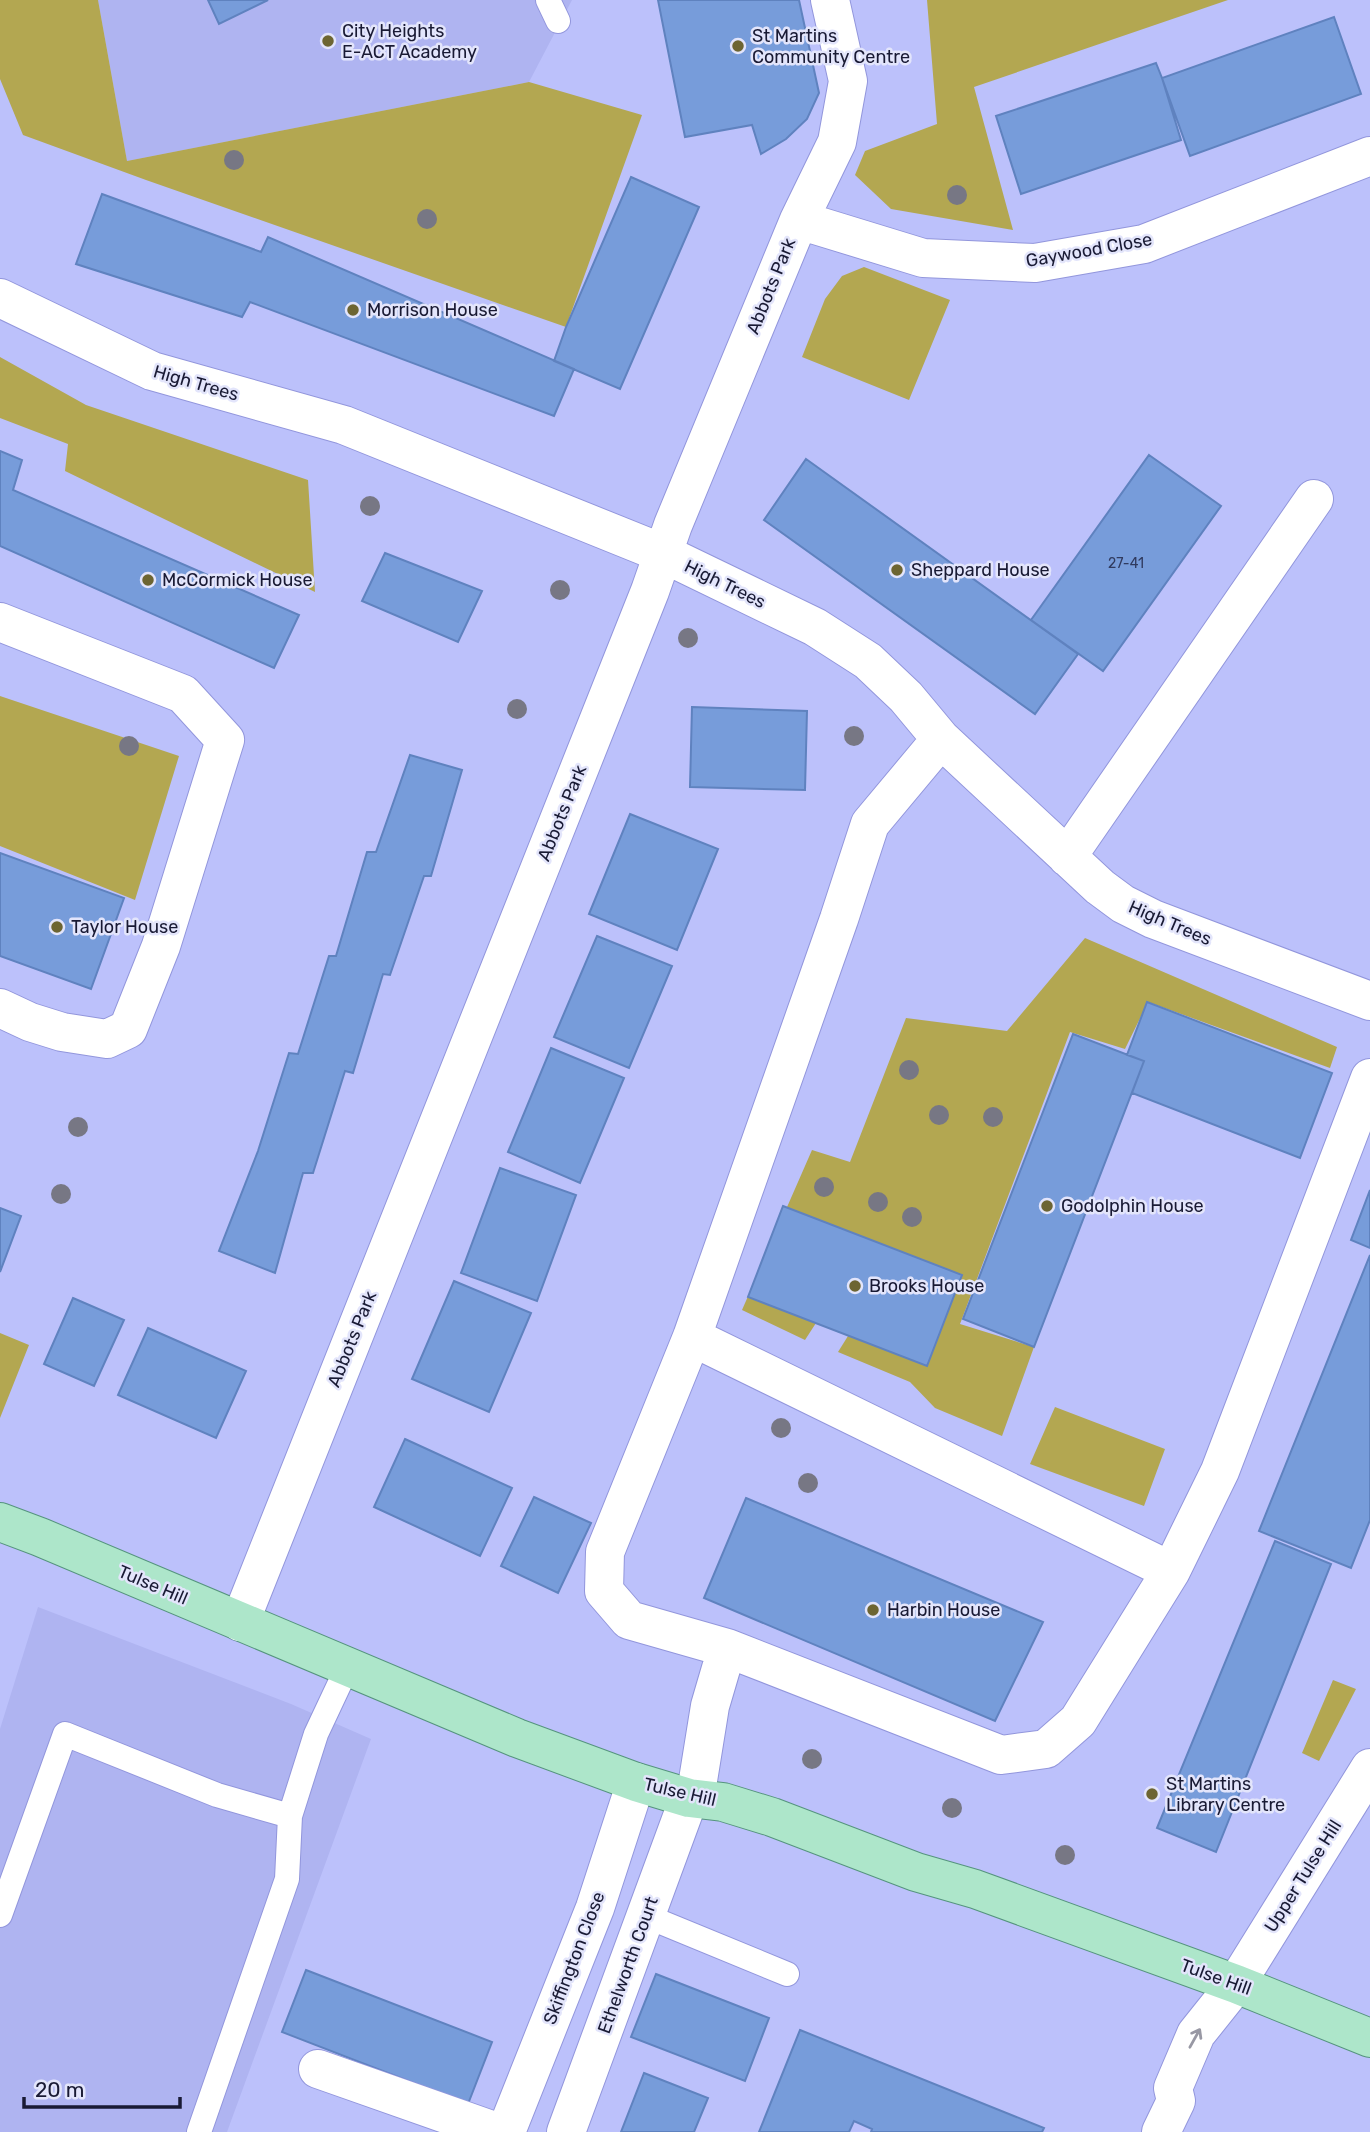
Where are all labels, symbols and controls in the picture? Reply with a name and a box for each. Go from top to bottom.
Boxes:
place label: City Heights E-ACT Academy [342,20,477,63]
place label: St Martins Community Centre [752,25,910,68]
marker: City Heights E-ACT Academy [320,33,336,49]
marker: St Martins Community Centre [730,38,746,54]
street label: Gaywood Close [1024,228,1154,272]
street label: Abbots Park [742,234,801,337]
place label: Morrison House [367,299,498,321]
marker: Morrison House [345,302,361,318]
street label: High Trees [151,360,241,406]
street label: High Trees [681,555,769,613]
house number: 27-41 [1108,555,1144,572]
place label: Sheppard House [911,559,1050,581]
marker: Sheppard House [889,562,905,578]
place label: McCormick House [162,569,312,591]
marker: McCormick House [140,572,156,588]
street label: Abbots Park [533,761,592,864]
street label: High Trees [1125,896,1215,950]
place label: Taylor House [71,916,178,938]
marker: Taylor House [49,919,65,935]
place label: Godolphin House [1061,1195,1204,1217]
marker: Godolphin House [1039,1198,1055,1214]
place label: Brooks House [869,1275,984,1297]
marker: Brooks House [847,1278,863,1294]
street label: Abbots Park [323,1287,382,1390]
street label: Tulse Hill [115,1560,191,1610]
place label: Harbin House [887,1599,1000,1621]
marker: Harbin House [865,1602,881,1618]
street label: Tulse Hill [642,1773,718,1811]
place label: St Martins Library Centre [1166,1773,1285,1816]
marker: St Martins Library Centre [1144,1786,1160,1802]
street label: Upper Tulse Hill [1260,1816,1346,1936]
street label: Skiffington Close [539,1888,609,2028]
street label: Ethelworth Court [593,1894,663,2036]
street label: Tulse Hill [1178,1954,1254,2000]
one-way arrow [1189,2028,1202,2049]
scale bar [24,2066,180,2110]
text: 20 m [35,2077,84,2102]

